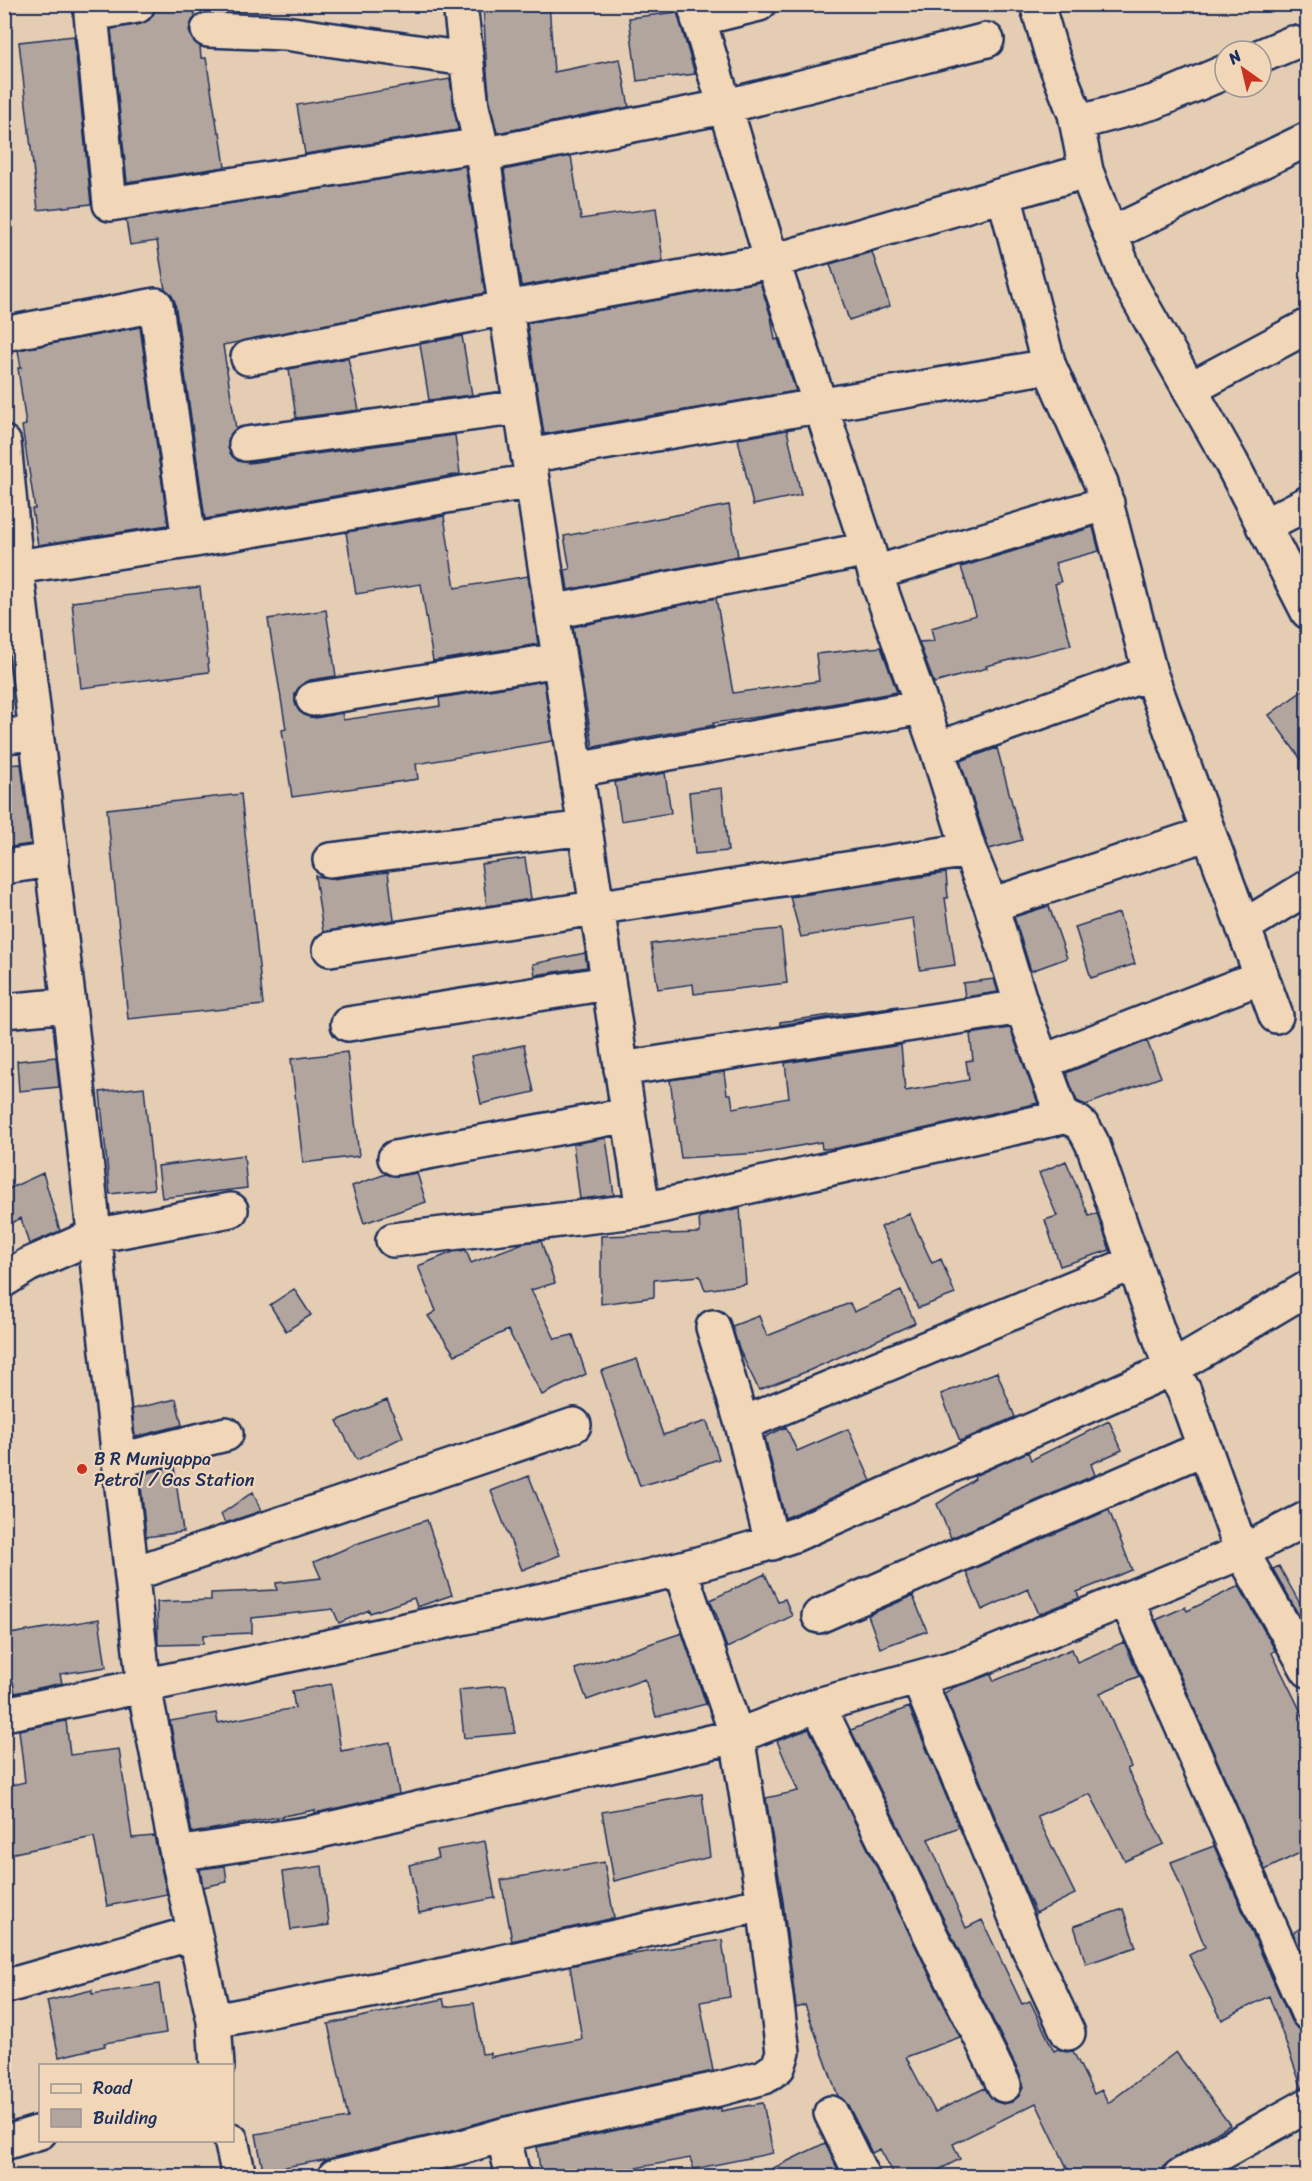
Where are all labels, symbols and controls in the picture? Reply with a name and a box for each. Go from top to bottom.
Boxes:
north arrow [1213,39,1273,99]
text: N [1221,41,1248,73]
place label: B R Muniyappa Petrol / Gas Station [94,1443,255,1496]
marker: B R Muniyappa Petrol / Gas Station [75,1462,89,1476]
legend [39,2064,234,2142]
text: Road [93,2072,133,2104]
text: Building [93,2102,157,2134]

